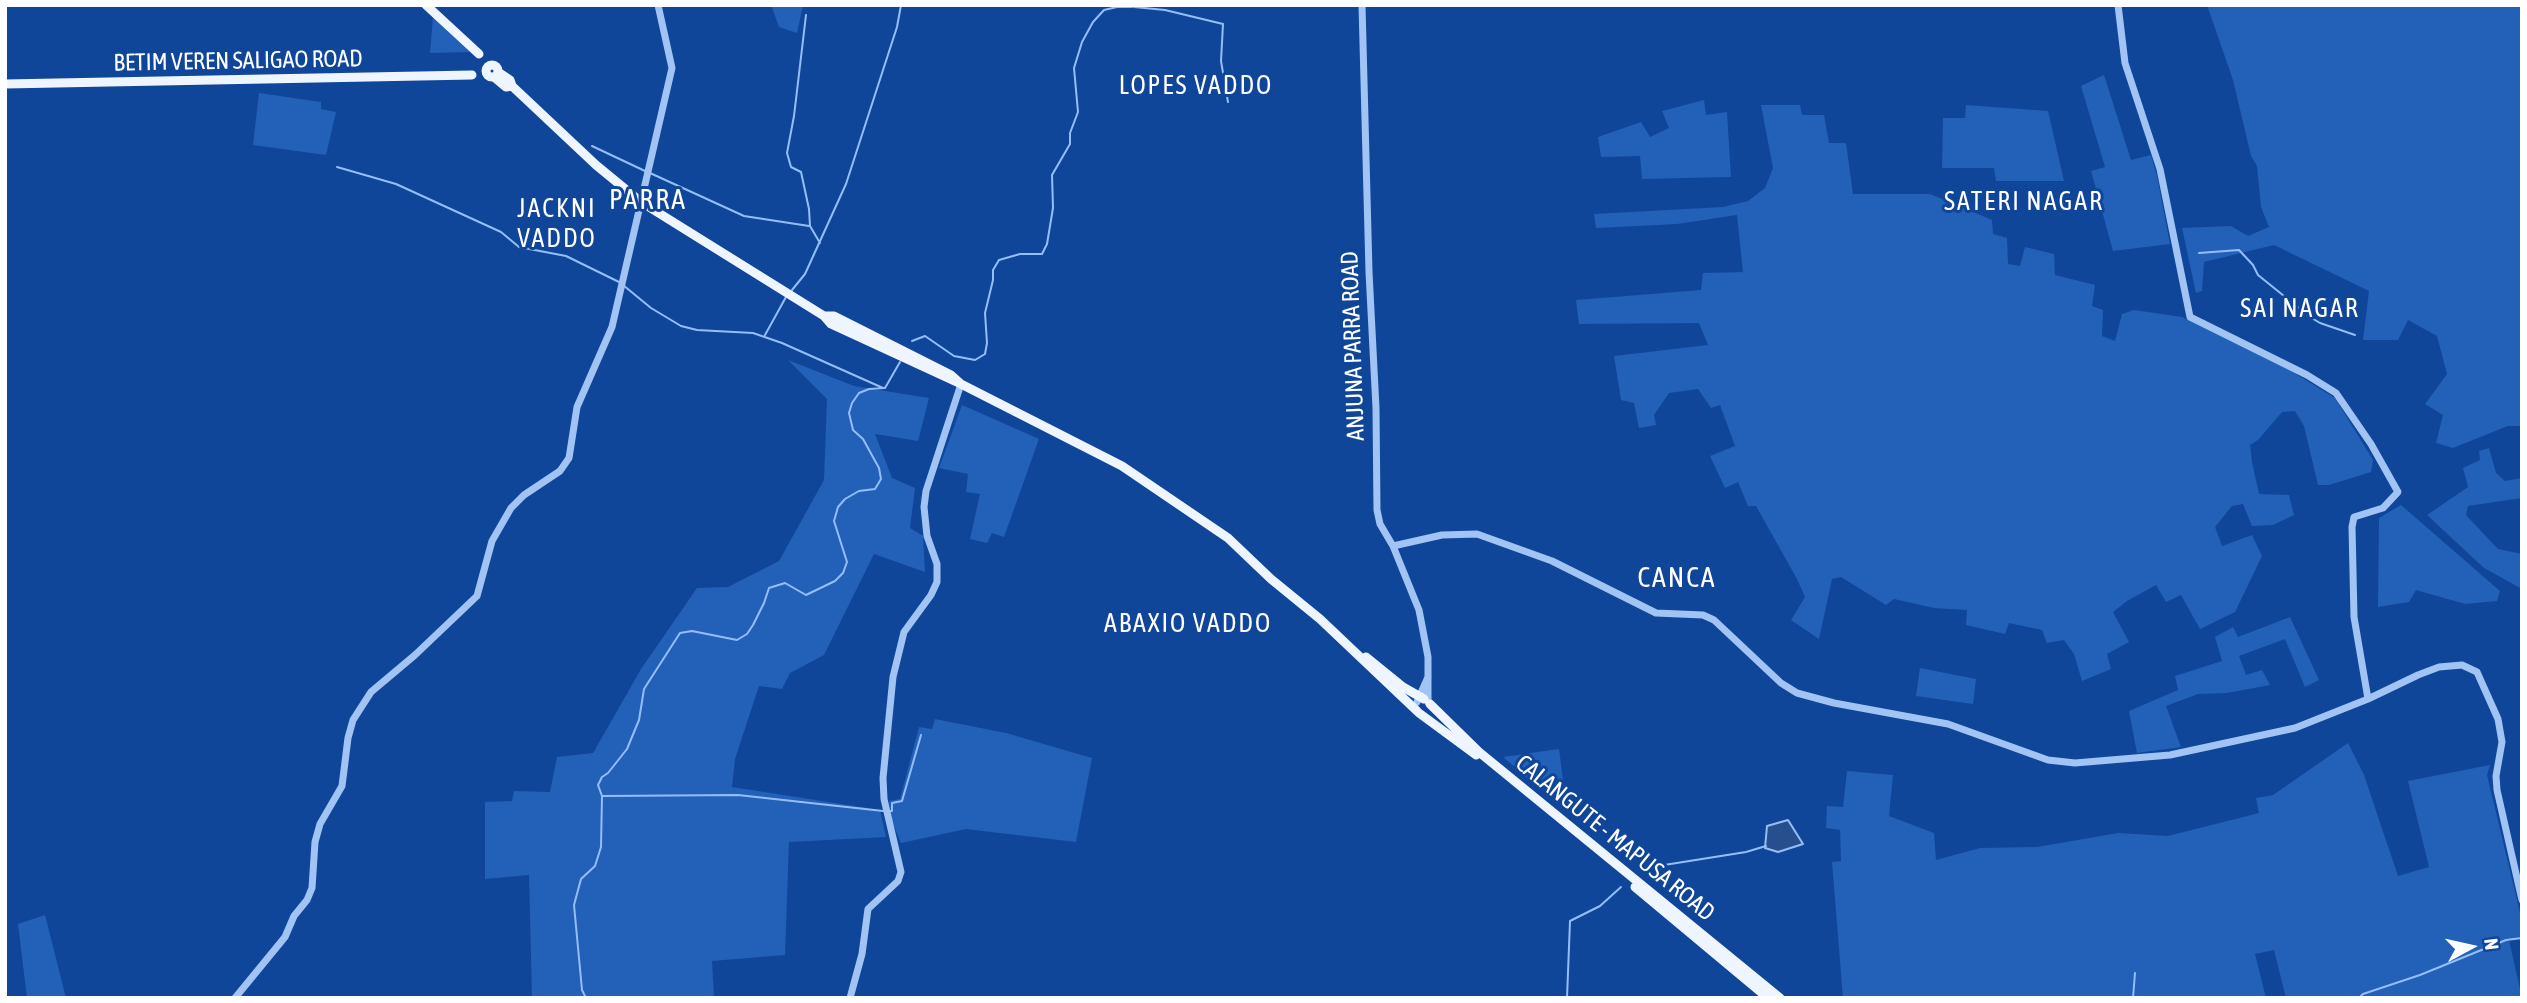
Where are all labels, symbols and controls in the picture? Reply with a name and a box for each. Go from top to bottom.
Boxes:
street label: BETIM VEREN SALIGAO ROAD [113,44,363,78]
district label: LOPES VADDO [1120,70,1272,102]
district label: PARRA [610,183,686,217]
district label: SATERI NAGAR [1946,186,2102,218]
district label: JACKNI VADDO [518,193,596,255]
street label: ANJUNA PARRA ROAD [1335,251,1371,441]
district label: SAI NAGAR [2241,293,2359,325]
district label: CANCA [1638,561,1716,595]
district label: ABAXIO VADDO [1105,608,1271,640]
street label: CALANGUTE - MAPUSA ROAD [1510,749,1720,927]
north arrow [2436,912,2506,982]
text: N [2480,937,2503,951]

